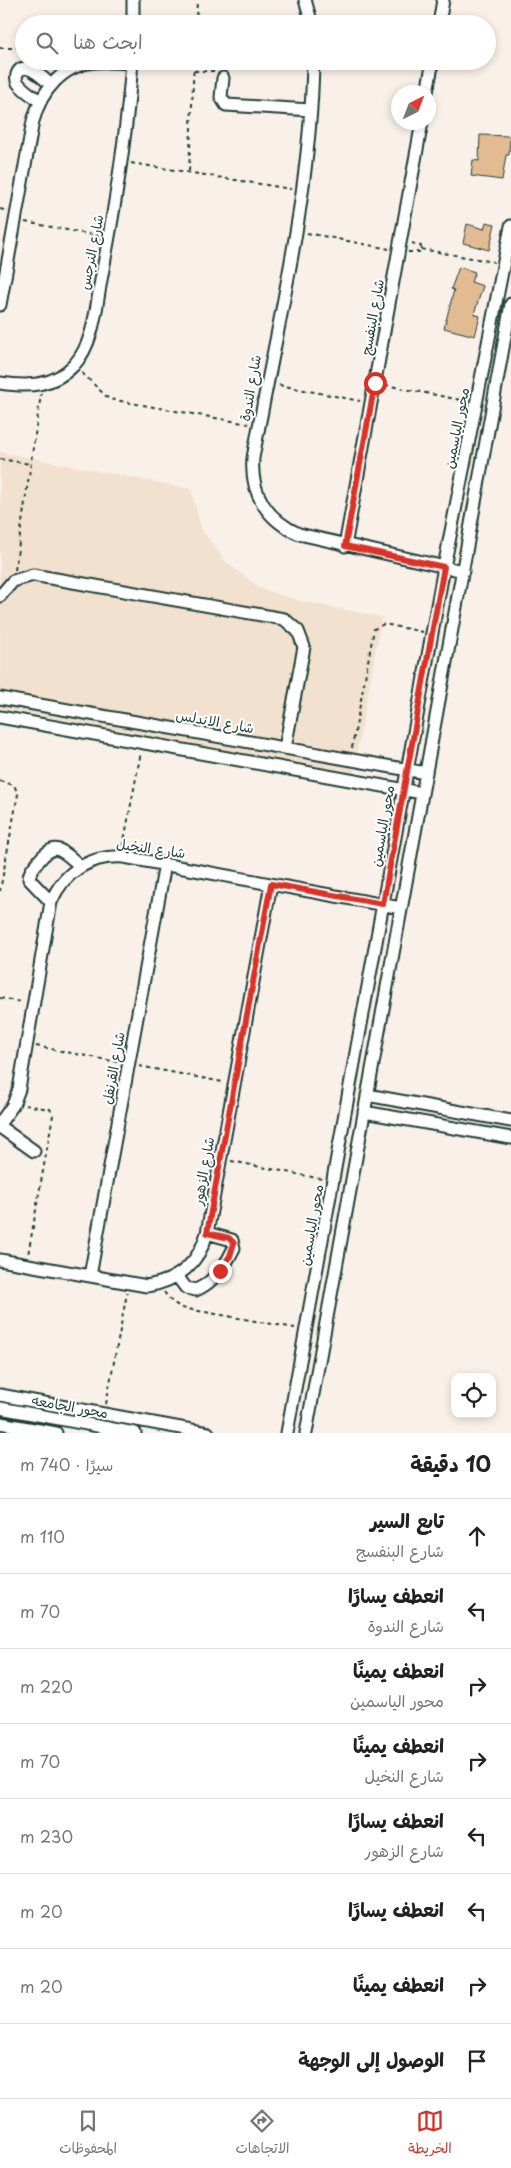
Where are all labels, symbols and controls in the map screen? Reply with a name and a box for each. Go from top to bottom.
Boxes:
search box [15,15,496,70]
text: ابحث هنا [73,27,143,55]
icon: search [33,29,61,57]
north arrow [391,85,436,130]
street label: شارع النرجس [73,212,109,292]
street label: شارع البنفسج [355,277,389,357]
street label: شارع الندوة [234,353,266,423]
route start [364,372,387,395]
street label: محور الياسمين [438,386,474,470]
street label: شارع الاندلس [174,704,256,738]
street label: محور الياسمين [365,784,399,868]
street label: شارع النخيل [115,833,187,863]
street label: شارع القرنفل [96,1030,130,1106]
street label: شارع الزهور [186,1135,219,1208]
street label: محور الياسمين [294,1183,328,1267]
route end [209,1260,232,1283]
map controls [451,1373,496,1418]
button: locate [451,1373,496,1418]
street label: محور الجامعه [30,1389,110,1423]
text: 10 دقيقة [410,1447,491,1479]
text: سيرًا · 740 m [20,1452,113,1476]
text: تابع السير [370,1506,444,1534]
icon: ahead [463,1522,491,1550]
text: 110 m [20,1524,65,1548]
text: شارع البنفسج [356,1538,444,1562]
text: انعطف يسارًا [348,1581,444,1609]
icon: left [463,1597,491,1625]
text: 70 m [20,1599,60,1623]
text: شارع الندوة [367,1613,444,1637]
text: انعطف يمينًا [353,1656,444,1684]
icon: right [463,1672,491,1700]
text: 220 m [20,1674,73,1698]
text: محور الياسمين [350,1688,444,1712]
text: انعطف يمينًا [353,1731,444,1759]
icon: right [463,1747,491,1775]
text: 70 m [20,1749,60,1773]
text: شارع النخيل [364,1763,444,1787]
text: انعطف يسارًا [348,1806,444,1834]
icon: left [463,1822,491,1850]
text: 230 m [20,1824,73,1848]
text: شارع الزهور [365,1838,444,1862]
text: انعطف يسارًا [348,1895,444,1923]
icon: left [463,1897,491,1925]
text: 20 m [20,1899,63,1923]
text: انعطف يمينًا [353,1970,444,1998]
icon: right [463,1972,491,2000]
text: 20 m [20,1974,63,1998]
text: الوصول إلى الوجهة [298,2045,444,2073]
icon: arrive [463,2047,491,2075]
tab: المحفوظات [59,2107,117,2161]
tab: الاتجاهات [235,2107,290,2161]
tab: الخريطة [408,2107,452,2161]

